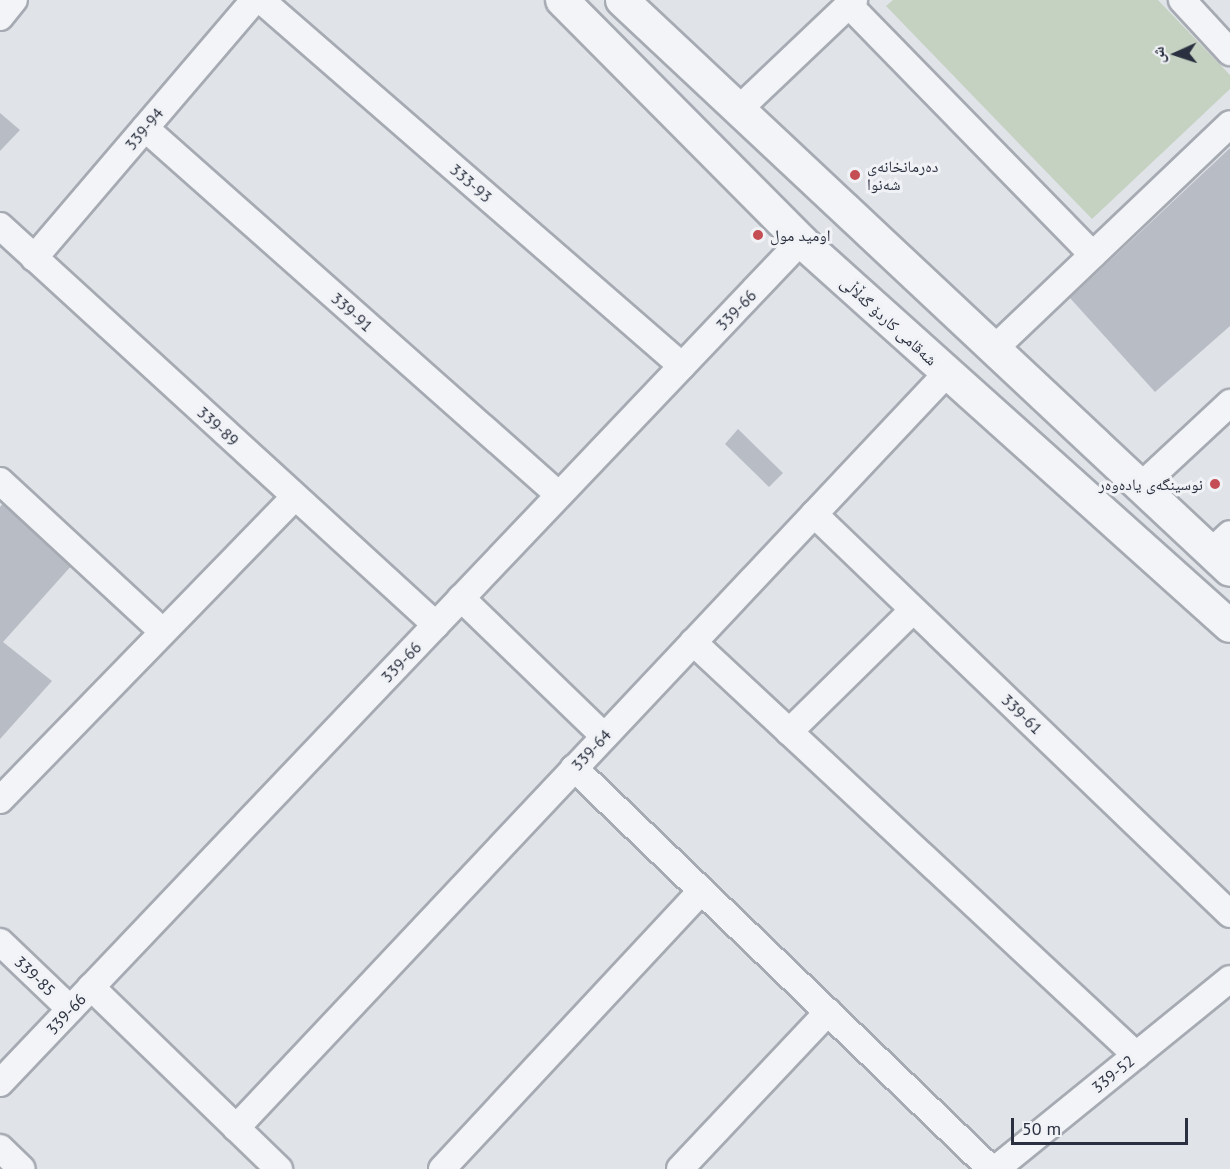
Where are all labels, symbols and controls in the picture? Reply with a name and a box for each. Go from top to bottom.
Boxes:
north arrow [1146,24,1206,84]
text: ش [1148,46,1168,64]
street label: 339-94 [121,104,167,154]
place label: دەرمانخانەی شەنوا [867,156,938,194]
street label: 333-93 [446,160,496,206]
marker: دەرمانخانەی شەنوا [848,168,862,182]
place label: اوميد مول [770,225,831,245]
marker: اوميد مول [751,228,765,242]
street label: شەقامی کاردۆ گەڵاڵی [837,273,941,369]
street label: 339-66 [712,286,760,334]
street label: 339-91 [327,288,377,336]
street label: 339-89 [193,402,243,450]
place label: نوسینگەی یادەوەر [1099,474,1203,494]
marker: نوسینگەی یادەوەر [1208,477,1222,491]
street label: 339-66 [377,638,425,686]
street label: 339-61 [998,690,1046,738]
street label: 339-64 [567,725,615,775]
street label: 339-85 [11,952,59,1000]
street label: 339-66 [42,989,90,1039]
street label: 339-52 [1088,1051,1138,1097]
scale bar [1014,1106,1191,1144]
text: 50 m [1022,1117,1061,1140]

